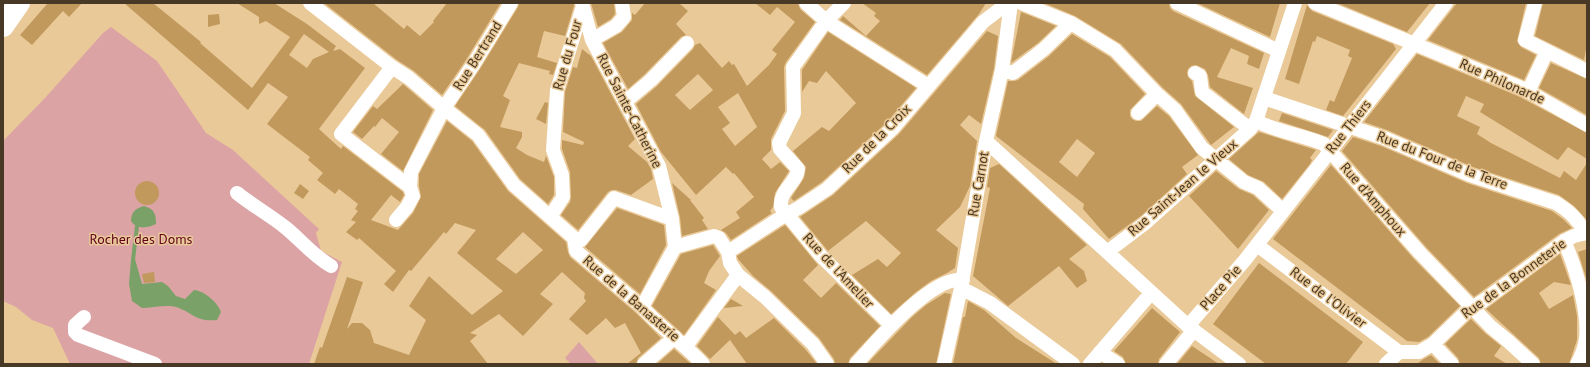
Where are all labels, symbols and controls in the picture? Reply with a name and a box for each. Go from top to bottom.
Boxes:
street label: Rue Bertrand [450,18,506,94]
street label: Rue du Four [550,18,586,92]
street label: Rue Sainte-Catherine [593,51,665,171]
street label: Rue Philonarde [1457,56,1547,108]
street label: Rue Thiers [1323,97,1375,157]
street label: Rue de la Croix [839,101,915,177]
street label: Rue du Four de la Terre [1374,128,1510,194]
street label: Rue Saint-Jean le Vieux [1125,136,1241,240]
street label: Rue Carnot [965,150,993,218]
street label: Rue d'Amphoux [1336,160,1410,240]
street label: Rue de l'Amelier [799,230,877,312]
park label: Rocher des Doms [90,232,192,248]
street label: Rue de la Bonneterie [1458,235,1570,323]
street label: Rue de la Banasterie [579,252,683,346]
street label: Place Pie [1197,262,1245,314]
street label: Rue de l'Olivier [1286,264,1370,332]

